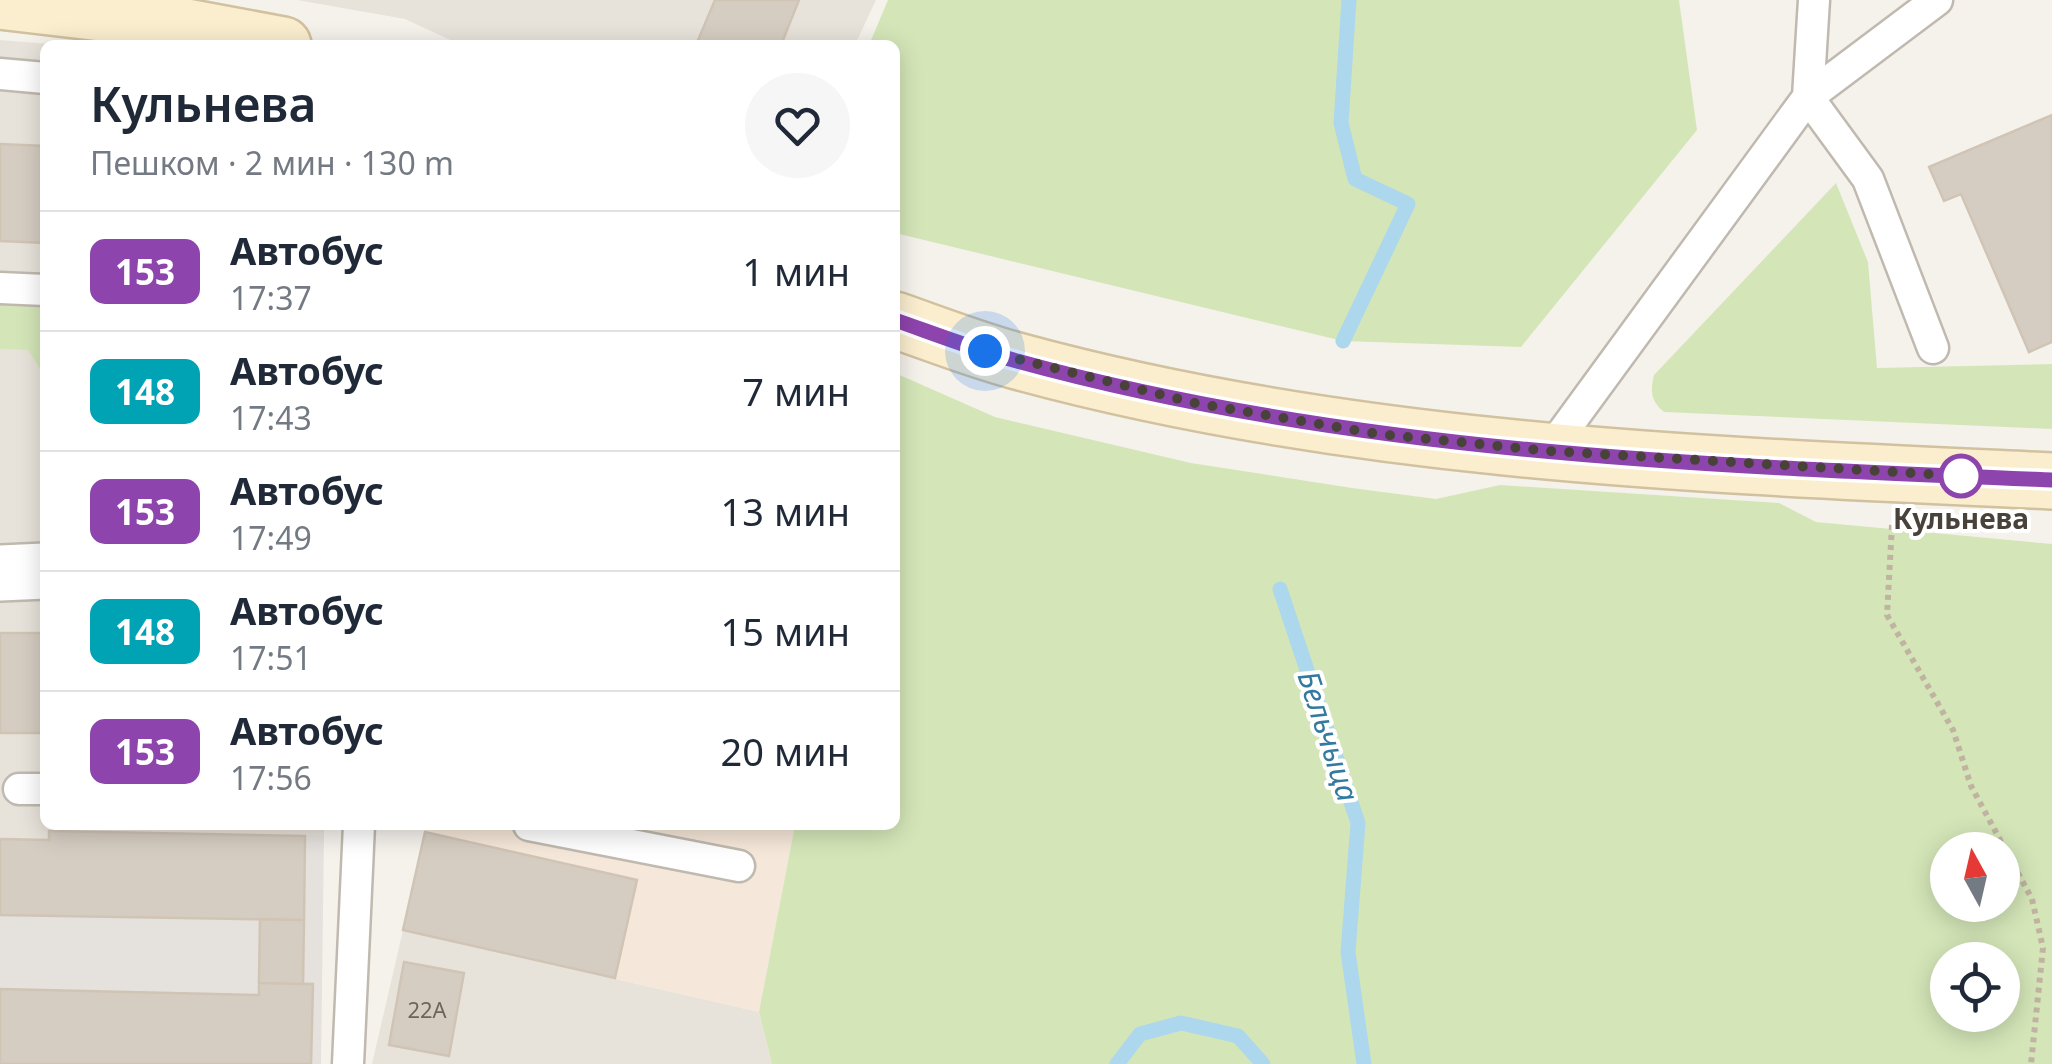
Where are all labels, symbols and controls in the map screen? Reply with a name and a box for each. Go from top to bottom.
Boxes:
text: Кульнева [90,71,316,136]
button: heart [745,73,850,178]
text: Пешком · 2 мин · 130 m [90,141,454,184]
text: Автобус [230,224,384,276]
text: 1 мин [742,245,850,297]
text: 153 [115,248,175,295]
text: 17:37 [230,276,312,319]
your location [960,326,1010,376]
text: Автобус [230,344,384,396]
text: 7 мин [742,365,850,417]
text: 148 [115,368,175,415]
text: 17:43 [230,396,312,439]
marker: Кульнева [1940,455,1982,497]
text: Автобус [230,464,384,516]
text: 13 мин [721,485,850,537]
text: 153 [115,488,175,535]
place label: Кульнева [1893,499,2029,537]
text: 17:49 [230,516,312,559]
text: Автобус [230,584,384,636]
text: 15 мин [721,605,850,657]
text: 148 [115,608,175,655]
text: 17:51 [230,636,312,679]
water label: Бельчыца [1289,665,1369,807]
text: Автобус [230,704,384,756]
text: 20 мин [721,725,850,777]
text: 153 [115,728,175,775]
text: 17:56 [230,756,312,799]
north arrow [1930,832,2020,922]
map controls [1930,832,2020,1032]
button: locate [1930,942,2020,1032]
house number: 22А [407,994,448,1024]

